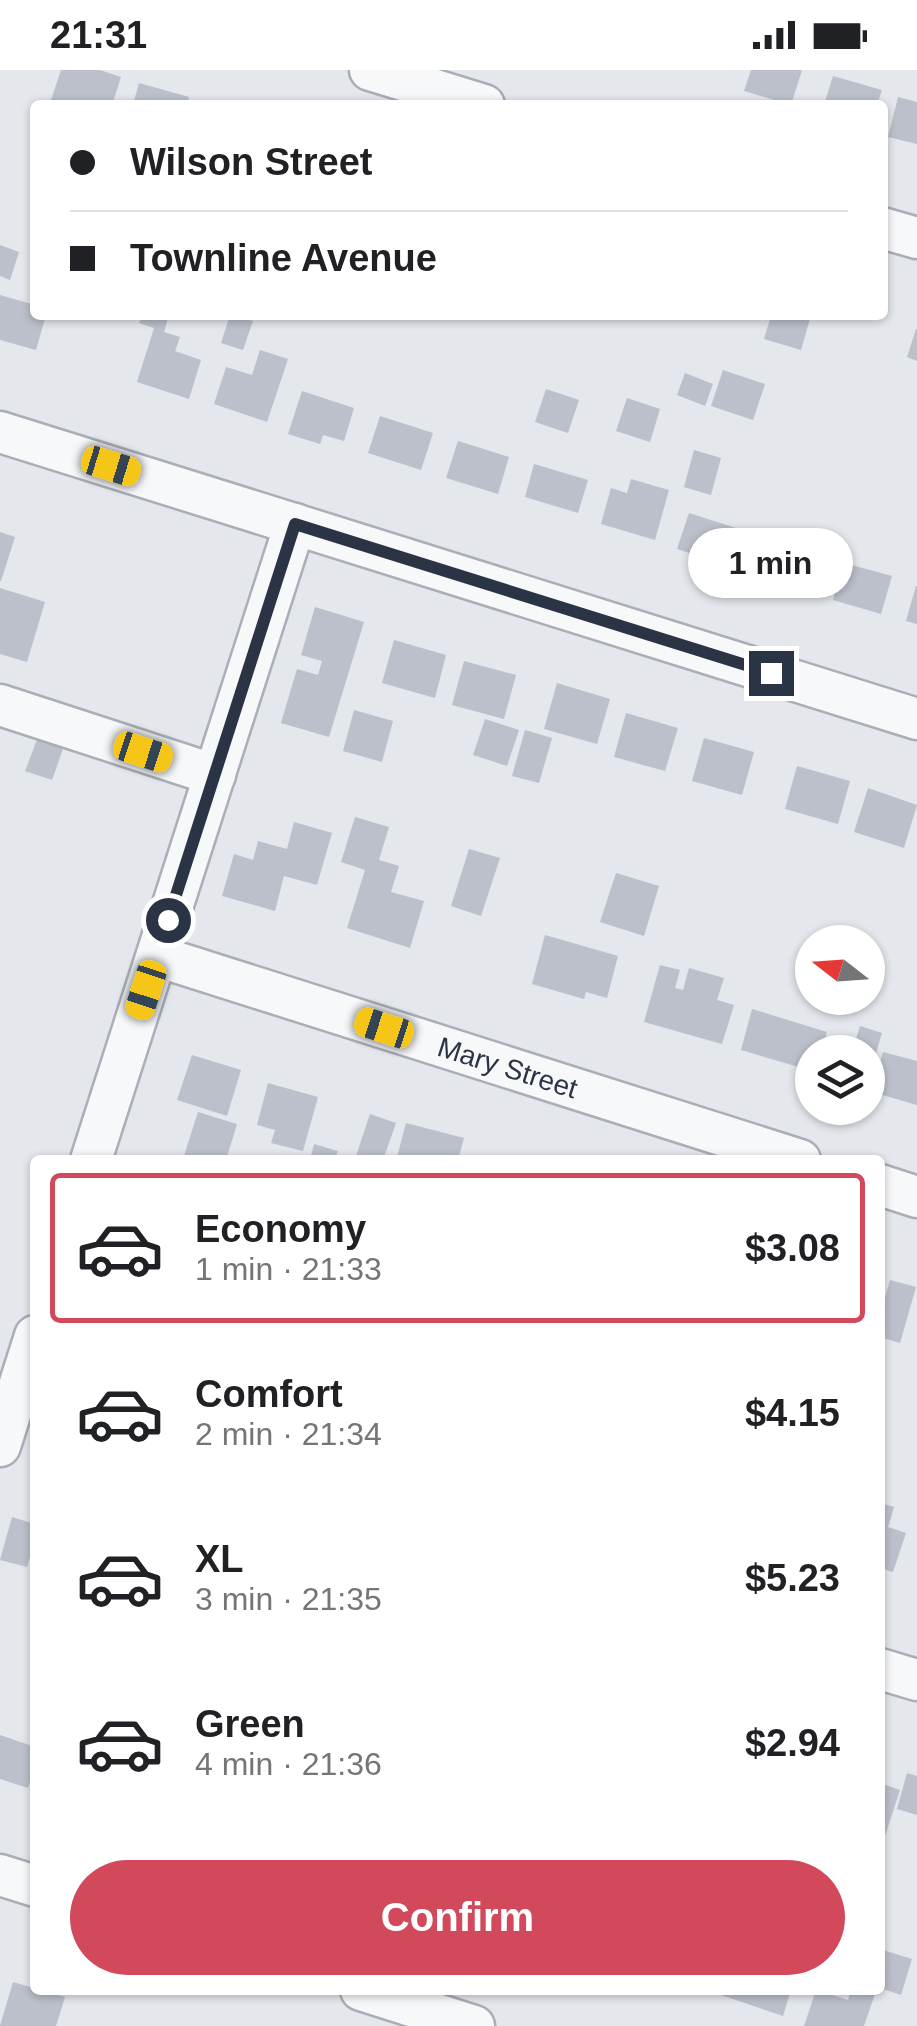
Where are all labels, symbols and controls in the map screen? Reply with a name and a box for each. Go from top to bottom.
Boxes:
text: 21:31 [50,14,147,56]
text: Wilson Street [130,141,372,183]
text: Townline Avenue [130,237,437,279]
car [78,443,144,489]
callout: 1 min [688,528,854,598]
text: 1 min [729,545,812,581]
route end [749,651,794,696]
car [110,728,176,776]
route start [146,898,191,943]
north arrow [795,925,885,1015]
map controls [795,925,885,1125]
car [122,957,170,1023]
car [351,1004,417,1052]
street label: Mary Street [434,1031,582,1104]
button: layers [795,1035,885,1125]
icon: car [75,1203,165,1293]
text: Economy [195,1208,366,1250]
text: $3.08 [745,1227,840,1269]
text: 1 min · 21:33 [195,1251,382,1287]
icon: car [75,1368,165,1458]
text: Comfort [195,1373,343,1415]
text: $4.15 [745,1392,840,1434]
text: 2 min · 21:34 [195,1416,382,1452]
icon: car [75,1533,165,1623]
text: XL [195,1538,244,1580]
text: $5.23 [745,1557,840,1599]
text: 3 min · 21:35 [195,1581,382,1617]
icon: car [75,1698,165,1788]
text: Green [195,1703,305,1745]
text: $2.94 [745,1722,840,1764]
text: 4 min · 21:36 [195,1746,382,1782]
button: Confirm [70,1860,845,1975]

